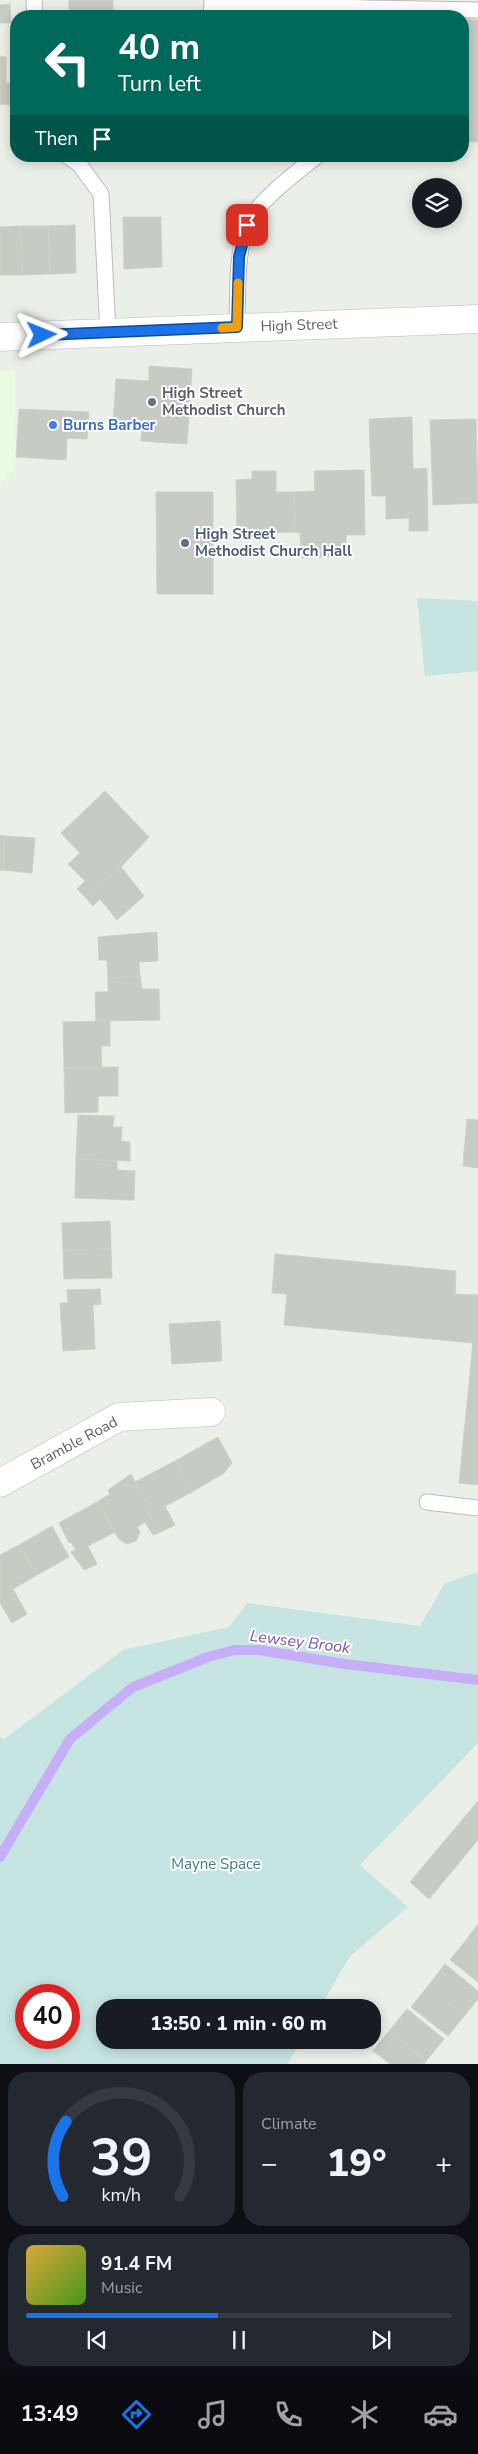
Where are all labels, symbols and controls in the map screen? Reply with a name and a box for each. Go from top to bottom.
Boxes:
text: 40 m [118,24,200,71]
icon: left [35,30,100,95]
text: Turn left [118,69,201,99]
icon: arrive [88,125,116,153]
text: Then [35,126,78,152]
map controls [412,178,462,228]
button: layers [412,178,462,228]
pin [226,204,268,246]
icon: arrive [233,211,261,239]
position arrow [15,308,67,360]
street label: High Street [260,314,339,336]
place label: High Street Methodist Church [162,383,285,420]
marker: High Street Methodist Church [146,396,158,408]
place label: Burns Barber [63,415,156,435]
marker: Burns Barber [47,419,59,431]
place label: High Street Methodist Church Hall [195,524,352,561]
marker: High Street Methodist Church Hall [179,537,191,549]
street label: Bramble Road [27,1412,121,1474]
water label: Lewsey Brook [249,1625,352,1659]
park label: Mayne Space [171,1854,261,1874]
speed limit sign: 40 [15,1984,80,2049]
text: 13:50 · 1 min · 60 m [150,2011,327,2037]
text: Climate [261,2113,316,2135]
text: 39 [90,2122,153,2193]
text: 19° [326,2138,387,2189]
text: − [261,2145,278,2183]
text: + [435,2145,452,2183]
text: km/h [102,2183,141,2207]
text: 91.4 FM [101,2251,172,2277]
text: Music [101,2277,142,2299]
icon: previous [83,2326,111,2354]
icon: pause [225,2326,253,2354]
icon: next [367,2326,395,2354]
icon: directions [119,2397,154,2432]
icon: music [195,2397,230,2432]
icon: phone [271,2397,306,2432]
icon: climate [347,2397,382,2432]
icon: car [423,2397,458,2432]
text: 13:49 [20,2399,79,2429]

